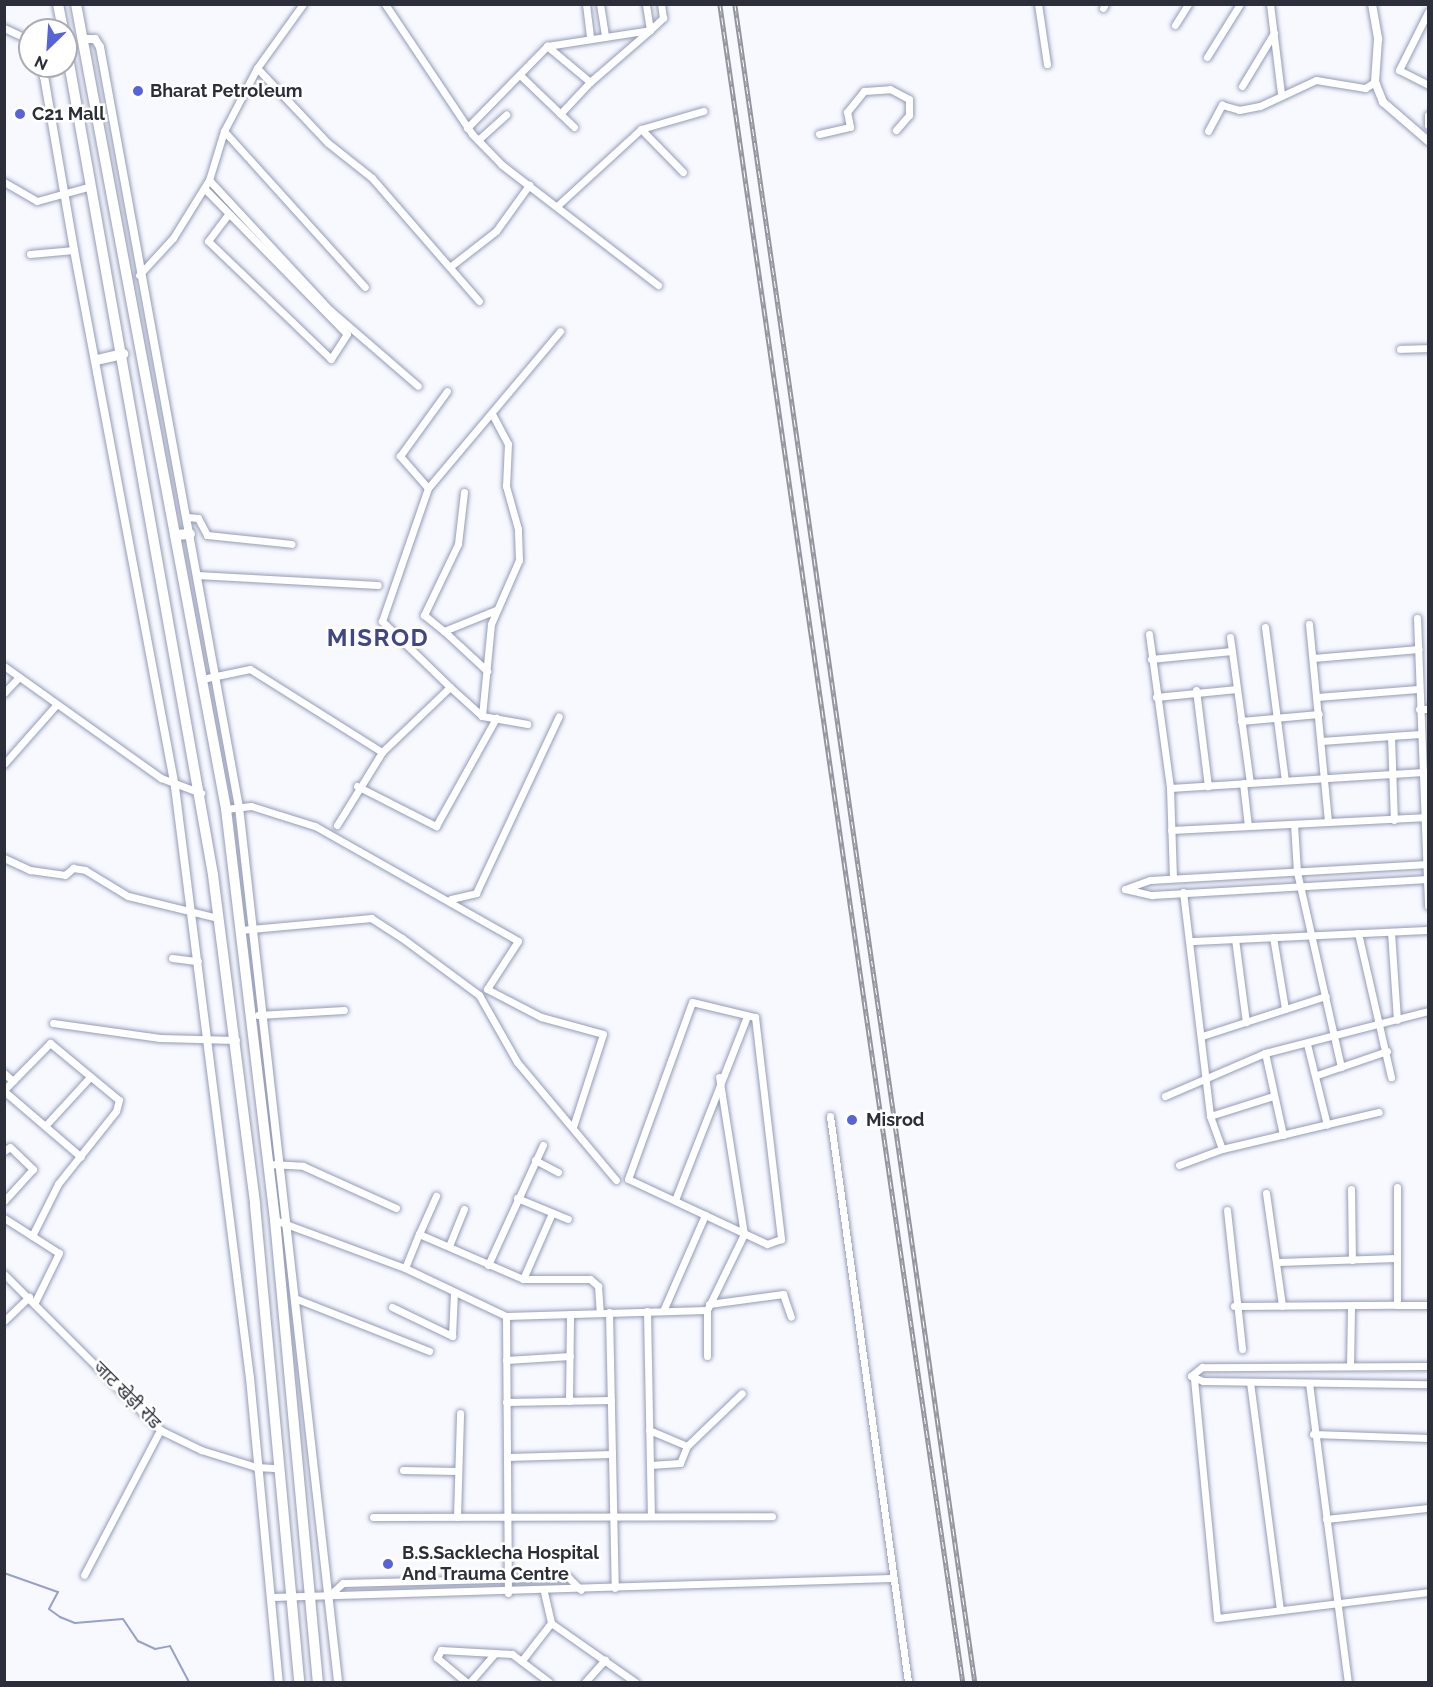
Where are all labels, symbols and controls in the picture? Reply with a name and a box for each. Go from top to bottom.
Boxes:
north arrow [18,18,78,78]
text: N [31,52,51,74]
place label: Bharat Petroleum [150,80,303,102]
marker: Bharat Petroleum [131,84,145,98]
place label: C21 Mall [32,103,105,125]
marker: C21 Mall [13,107,27,121]
district label: MISROD [327,624,429,652]
place label: Misrod [866,1109,924,1131]
marker: Misrod [843,1111,861,1129]
street label: जाट खेड़ी रोड [89,1357,165,1433]
place label: B.S.Sacklecha Hospital And Trauma Centre [402,1543,599,1586]
marker: B.S.Sacklecha Hospital And Trauma Centre [379,1555,397,1573]

